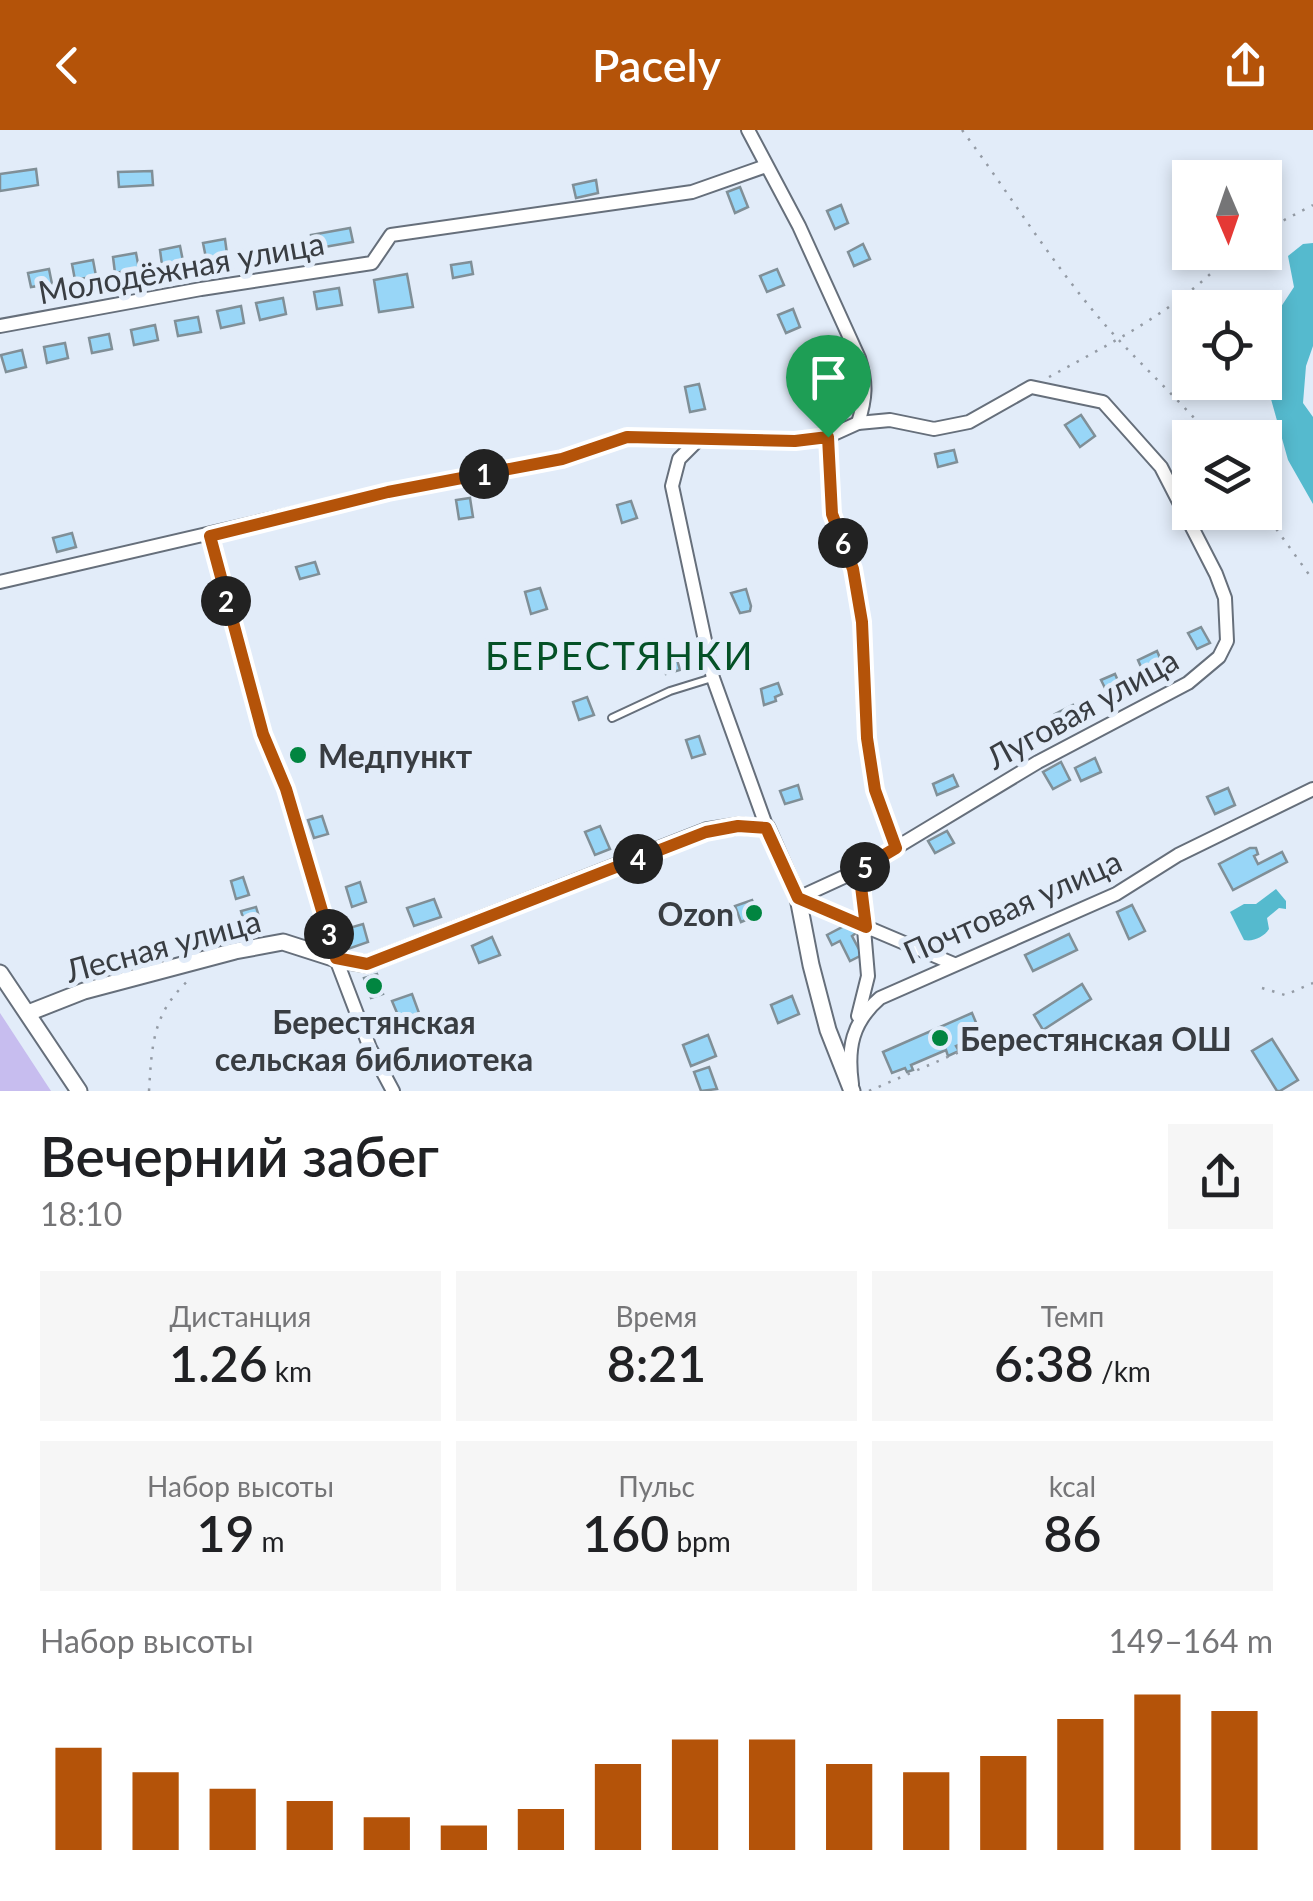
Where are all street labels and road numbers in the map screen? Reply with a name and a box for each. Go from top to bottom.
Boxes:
street label: Молодёжная улица [35,223,327,311]
street label: Луговая улица [978,639,1185,777]
street label: Почтовая улица [897,840,1127,972]
street label: Лесная улица [60,900,265,990]

